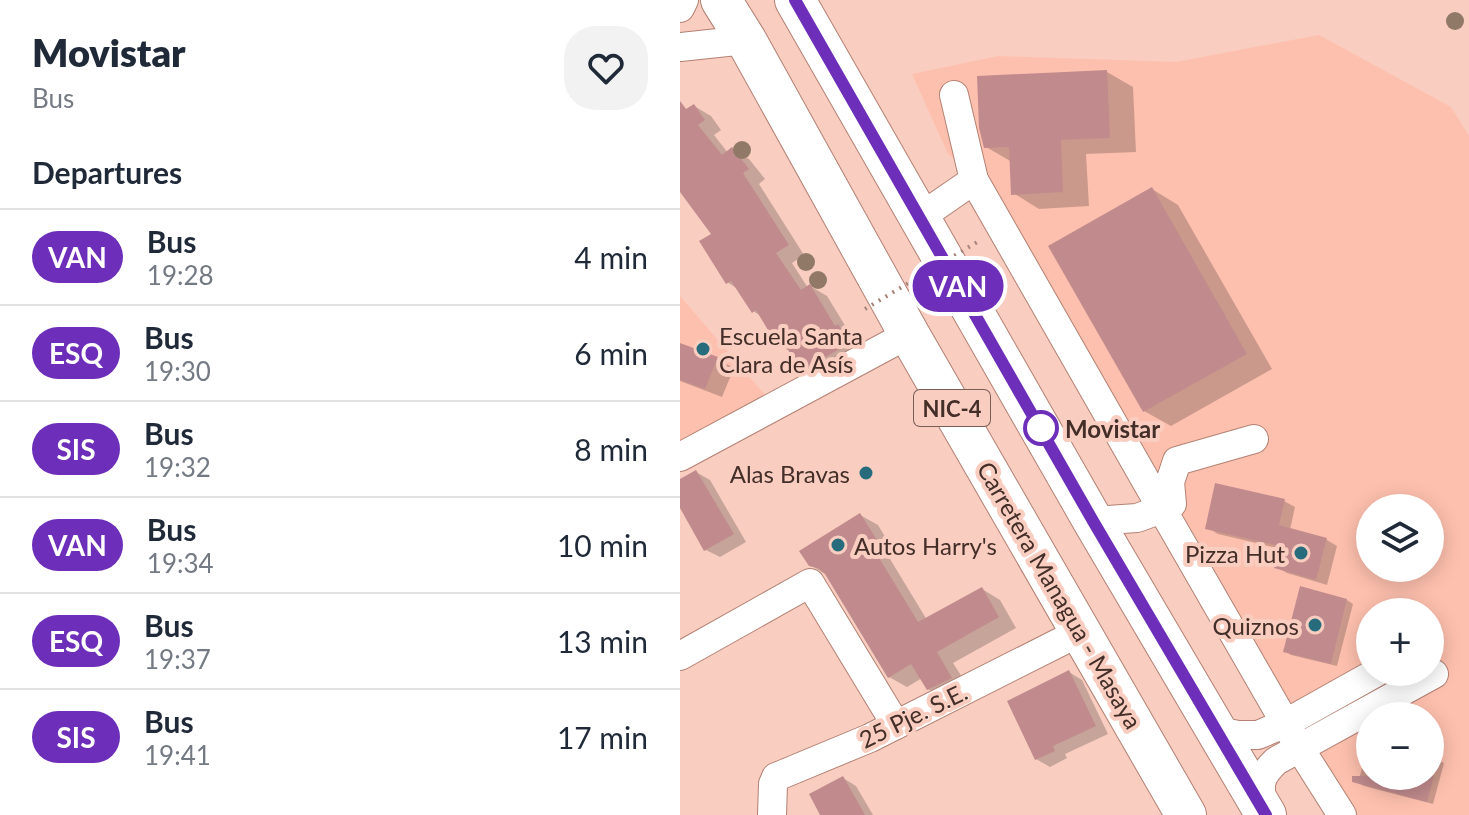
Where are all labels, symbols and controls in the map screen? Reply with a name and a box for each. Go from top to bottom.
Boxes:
button: heart [564,26,648,110]
text: Movistar [32,29,186,75]
text: Bus [32,82,74,114]
text: Departures [32,154,182,190]
text: Bus [147,223,196,259]
text: 4 min [574,239,648,275]
text: VAN [48,240,107,274]
text: 19:28 [147,259,214,291]
line badge: VAN [912,260,1004,312]
text: VAN [929,269,987,303]
text: Bus [144,319,194,355]
place label: Escuela Santa Clara de Asís [719,321,863,378]
text: 6 min [574,335,648,371]
text: ESQ [49,336,103,370]
marker: Escuela Santa Clara de Asís [694,340,712,358]
text: 19:30 [144,355,211,387]
road number: NIC-4 [914,390,990,426]
marker: Movistar [1024,411,1058,445]
place label: Movistar [1065,414,1160,443]
text: Bus [144,415,194,451]
text: 8 min [574,431,648,467]
text: SIS [56,432,96,466]
text: 19:32 [144,451,211,483]
street label: Carretera Managua - Masaya [972,456,1148,734]
place label: Alas Bravas [730,459,850,488]
marker: Alas Bravas [857,464,875,482]
map controls [1356,494,1444,790]
button: layers [1356,494,1444,582]
text: Bus [147,511,196,547]
text: 10 min [557,527,648,563]
text: VAN [48,528,107,562]
place label: Autos Harry's [854,531,997,560]
marker: Autos Harry's [829,536,847,554]
place label: Pizza Hut [1185,539,1285,568]
marker: Pizza Hut [1292,544,1310,562]
text: 19:34 [147,547,214,579]
button: + [1356,598,1444,686]
text: Bus [144,607,194,643]
place label: Quiznos [1213,611,1299,640]
marker: Quiznos [1306,616,1324,634]
text: 13 min [557,623,648,659]
text: ESQ [49,624,103,658]
text: 19:37 [144,643,211,675]
street label: 25 Pje. S.E. [854,676,972,754]
button: − [1356,702,1444,790]
text: Bus [144,703,194,739]
text: 17 min [557,719,648,755]
text: SIS [56,720,96,754]
text: 19:41 [144,739,211,771]

